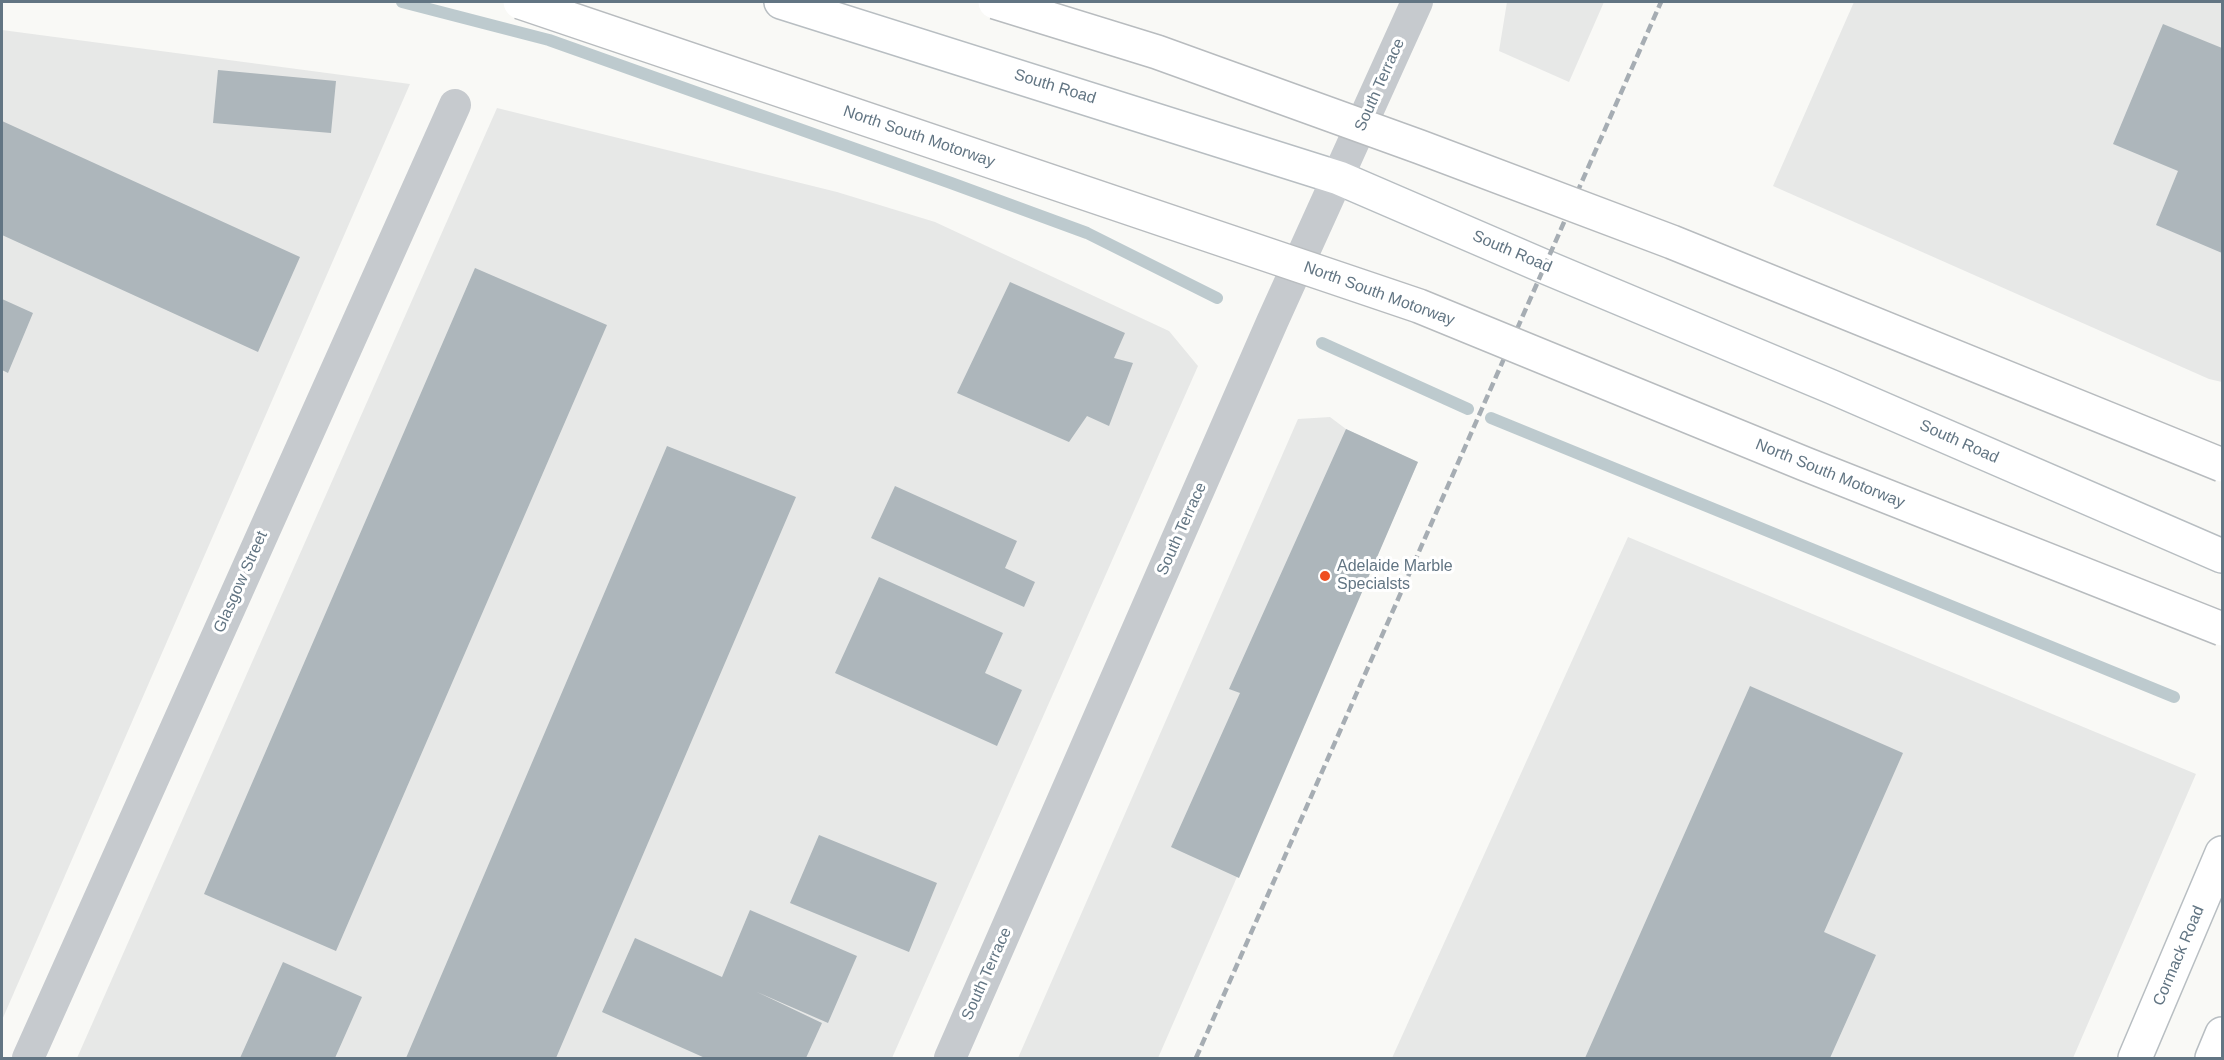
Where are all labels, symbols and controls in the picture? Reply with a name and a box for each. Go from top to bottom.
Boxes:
street label: South Terrace [1351,36,1409,134]
street label: South Road [1012,65,1098,109]
street label: North South Motorway [841,102,997,172]
street label: South Road [1469,227,1555,277]
street label: North South Motorway [1301,258,1457,330]
street label: South Road [1916,416,2002,468]
street label: North South Motorway [1753,435,1907,513]
street label: South Terrace [1153,480,1211,578]
street label: Glasgow Street [210,528,272,636]
place label: Adelaide Marble Specialsts [1337,557,1453,595]
marker: Adelaide Marble Specialsts [1318,569,1332,583]
street label: Cormack Road [2149,903,2209,1009]
street label: South Terrace [958,925,1016,1023]

